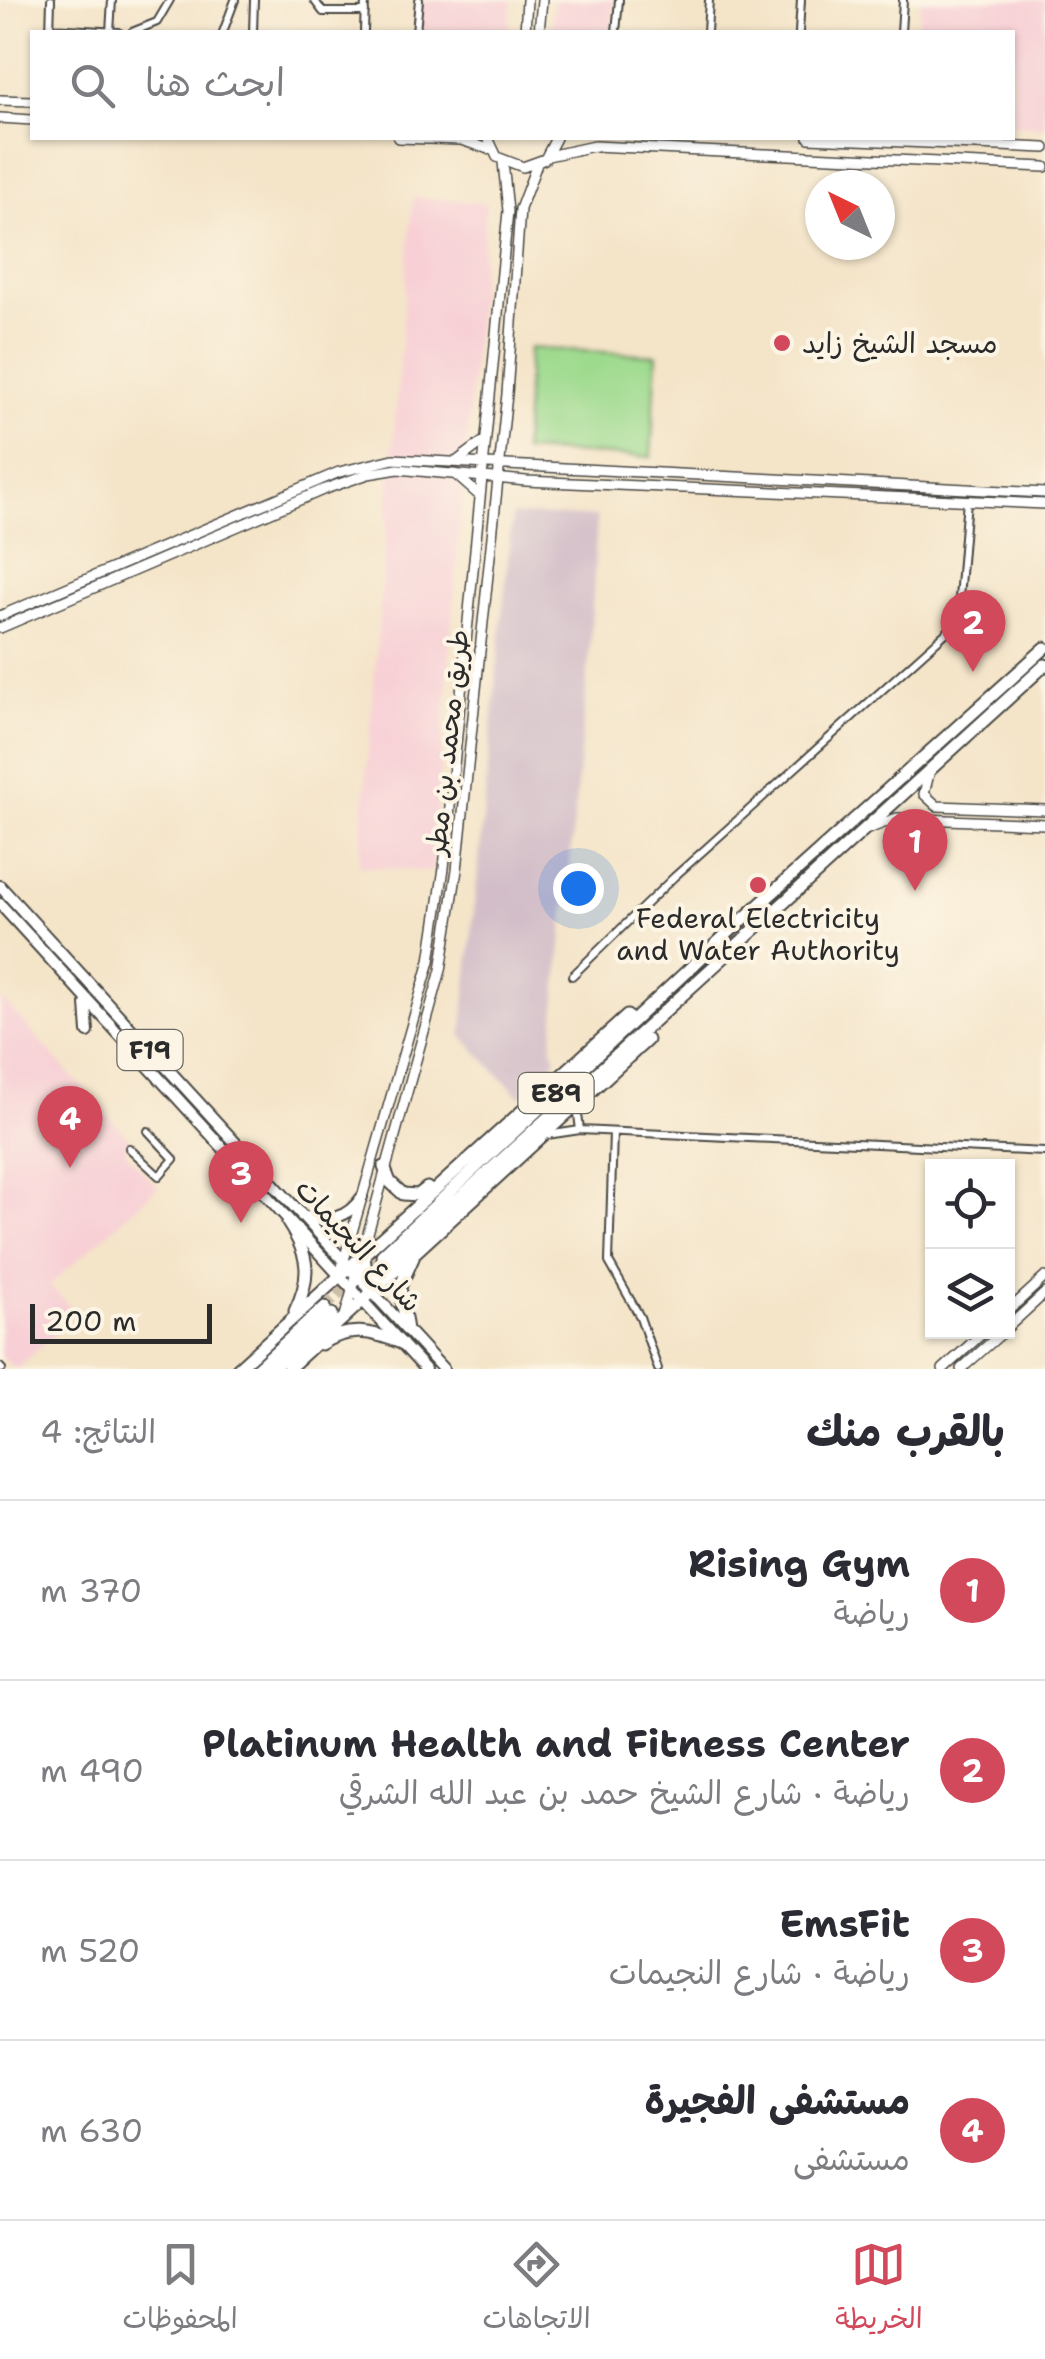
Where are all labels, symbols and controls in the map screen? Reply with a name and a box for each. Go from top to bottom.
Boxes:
search box [30,30,1015,140]
text: ابحث هنا [145,57,285,108]
icon: search [65,58,120,113]
north arrow [805,170,895,260]
place label: مسجد الشيخ زايد [802,324,997,362]
marker: مسجد الشيخ زايد [771,332,793,354]
pin: 2 [940,590,1006,672]
street label: طريق محمد بن مطر [416,627,478,859]
pin: 1 [882,808,948,891]
your location [553,863,604,914]
marker: Federal Electricity and Water Authority [747,874,769,896]
place label: Federal Electricity and Water Authority [616,899,900,969]
road number: F19 [118,1030,182,1070]
road number: E89 [518,1073,594,1113]
pin: 4 [38,1086,102,1168]
pin: 3 [208,1140,274,1223]
map controls [925,1159,1015,1339]
button: locate [925,1159,1015,1249]
street label: شارع النجيمات [287,1170,431,1321]
button: layers [925,1249,1015,1339]
scale bar [30,1299,212,1344]
text: 200 m [45,1302,136,1340]
text: بالقرب منك [806,1403,1005,1459]
text: النتائج: 4 [40,1410,156,1453]
text: Rising Gym [688,1538,910,1589]
text: 370 m [40,1569,142,1612]
text: 1 [965,1569,980,1612]
text: رياضة [833,1591,910,1634]
text: Platinum Health and Fitness Center [202,1718,910,1769]
text: 490 m [40,1749,144,1792]
text: 2 [961,1749,984,1792]
text: رياضة · شارع الشيخ حمد بن عبد الله الشرقي [339,1771,910,1814]
text: EmsFit [779,1898,910,1949]
text: 520 m [40,1929,140,1972]
text: 3 [961,1929,984,1972]
text: رياضة · شارع النجيمات [609,1951,910,1994]
text: مستشفى الفجيرة [645,2075,910,2126]
text: 630 m [40,2109,143,2152]
text: 4 [961,2109,984,2152]
text: مستشفى [793,2137,910,2180]
tab: المحفوظات [122,2237,238,2343]
tab: الاتجاهات [482,2237,591,2343]
tab: الخريطة [835,2237,923,2343]

